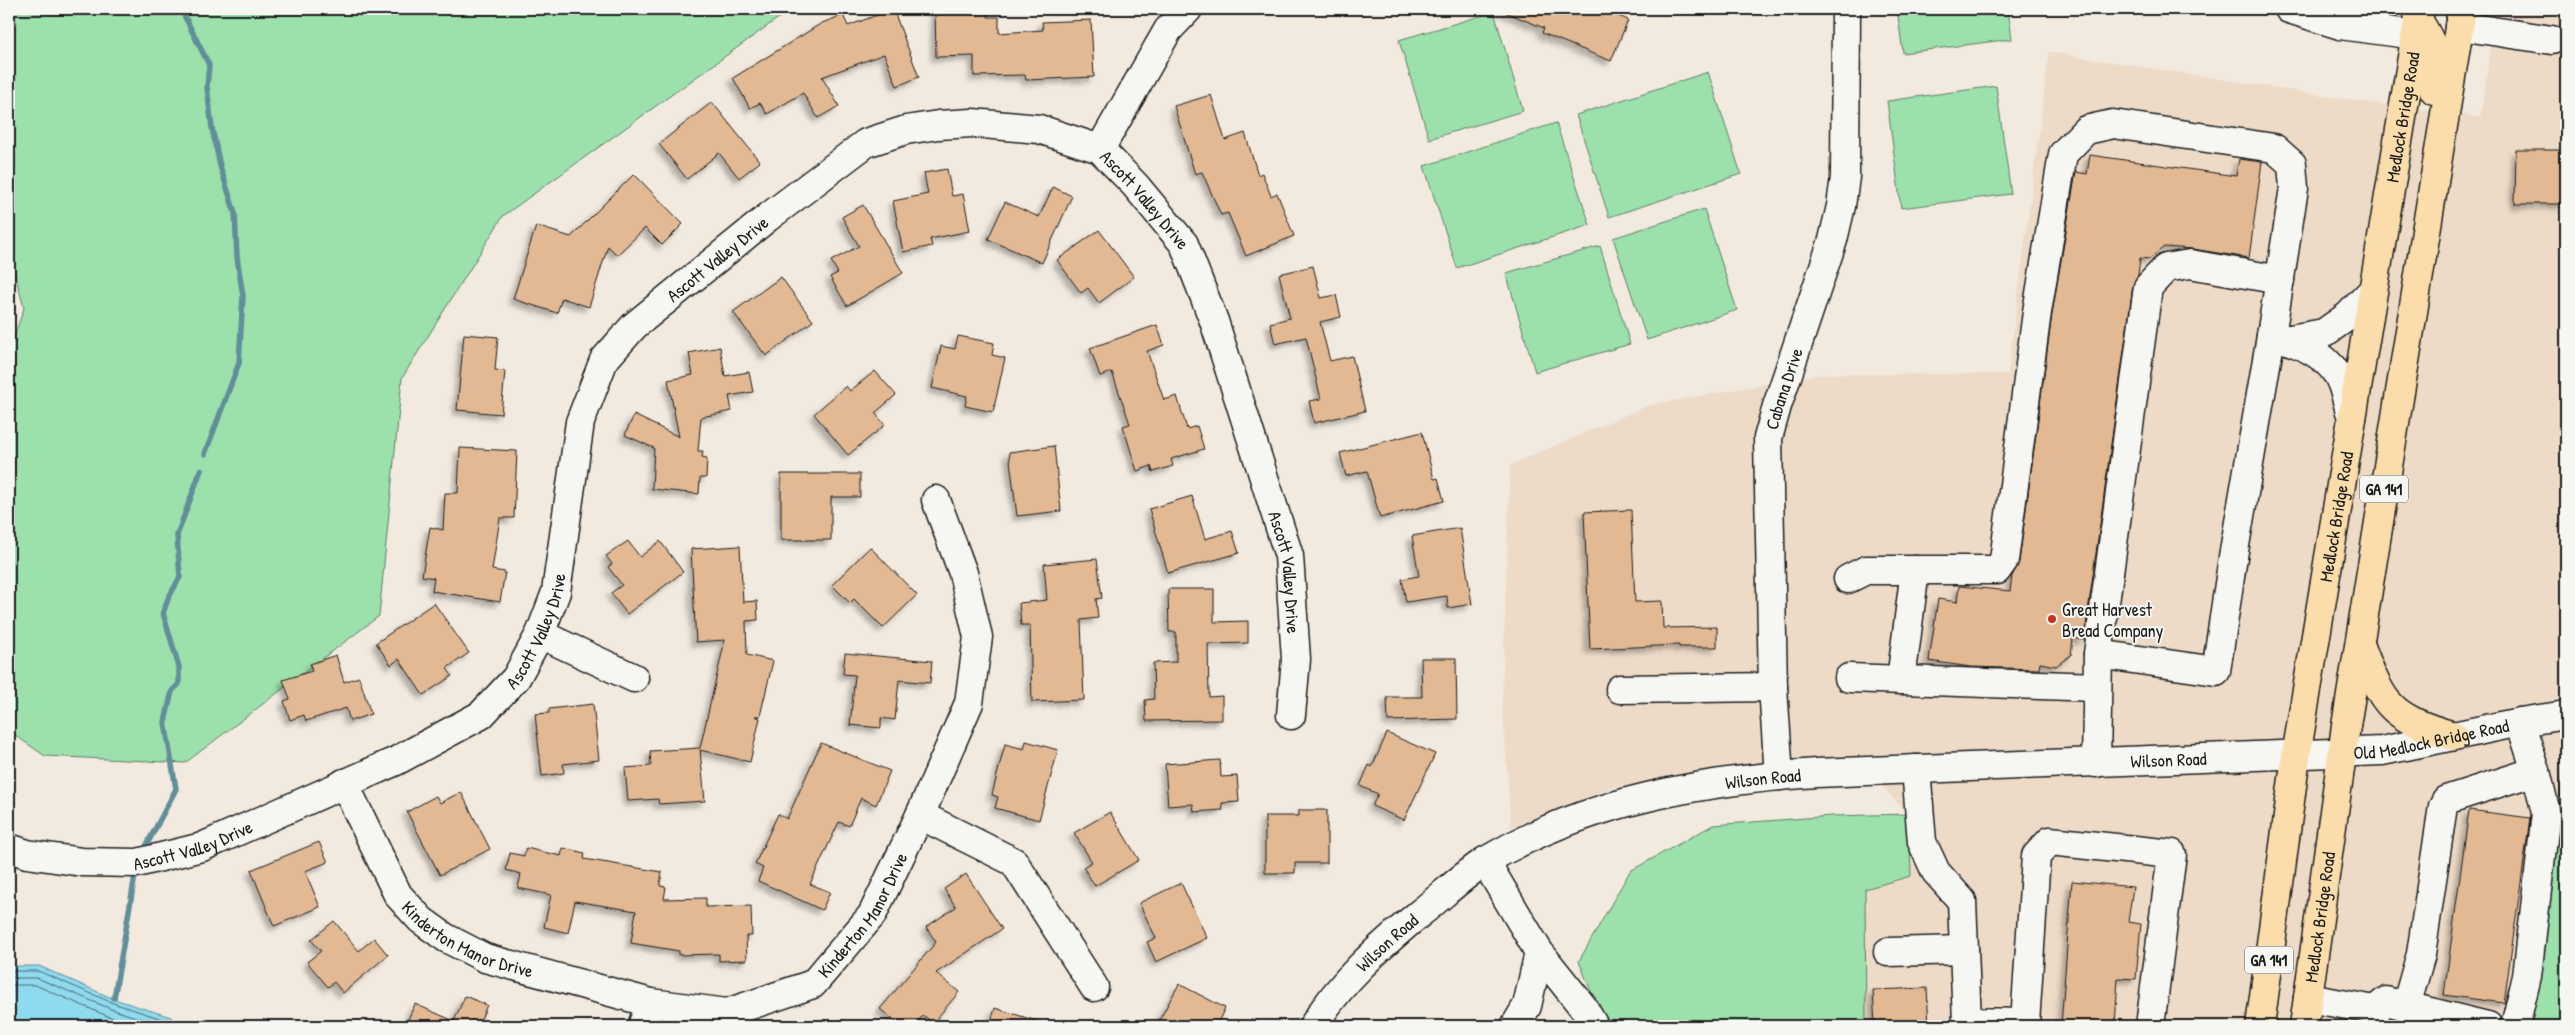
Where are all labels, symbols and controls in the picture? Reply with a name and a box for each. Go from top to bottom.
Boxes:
street label: Medlock Bridge Road [2379,50,2425,184]
street label: Ascott Valley Drive [1095,144,1195,254]
street label: Ascott Valley Drive [661,210,773,307]
street label: Cabana Drive [1759,344,1808,432]
street label: Medlock Bridge Road [2313,450,2359,584]
road number: GA 141 [2360,476,2408,502]
street label: Ascott Valley Drive [1263,508,1307,634]
street label: Ascott Valley Drive [500,572,571,694]
place label: Great Harvest Bread Company [2062,597,2164,643]
marker: Great Harvest Bread Company [2046,613,2058,625]
street label: Old Medlock Bridge Road [2353,712,2511,765]
street label: Wilson Road [2130,745,2207,773]
street label: Wilson Road [1724,762,1802,795]
street label: Ascott Valley Drive [130,814,256,876]
street label: Kinderton Manor Drive [811,848,913,983]
street label: Medlock Bridge Road [2298,850,2341,984]
street label: Kinderton Manor Drive [396,895,536,983]
street label: Wilson Road [1350,908,1423,977]
road number: GA 141 [2245,946,2293,974]

